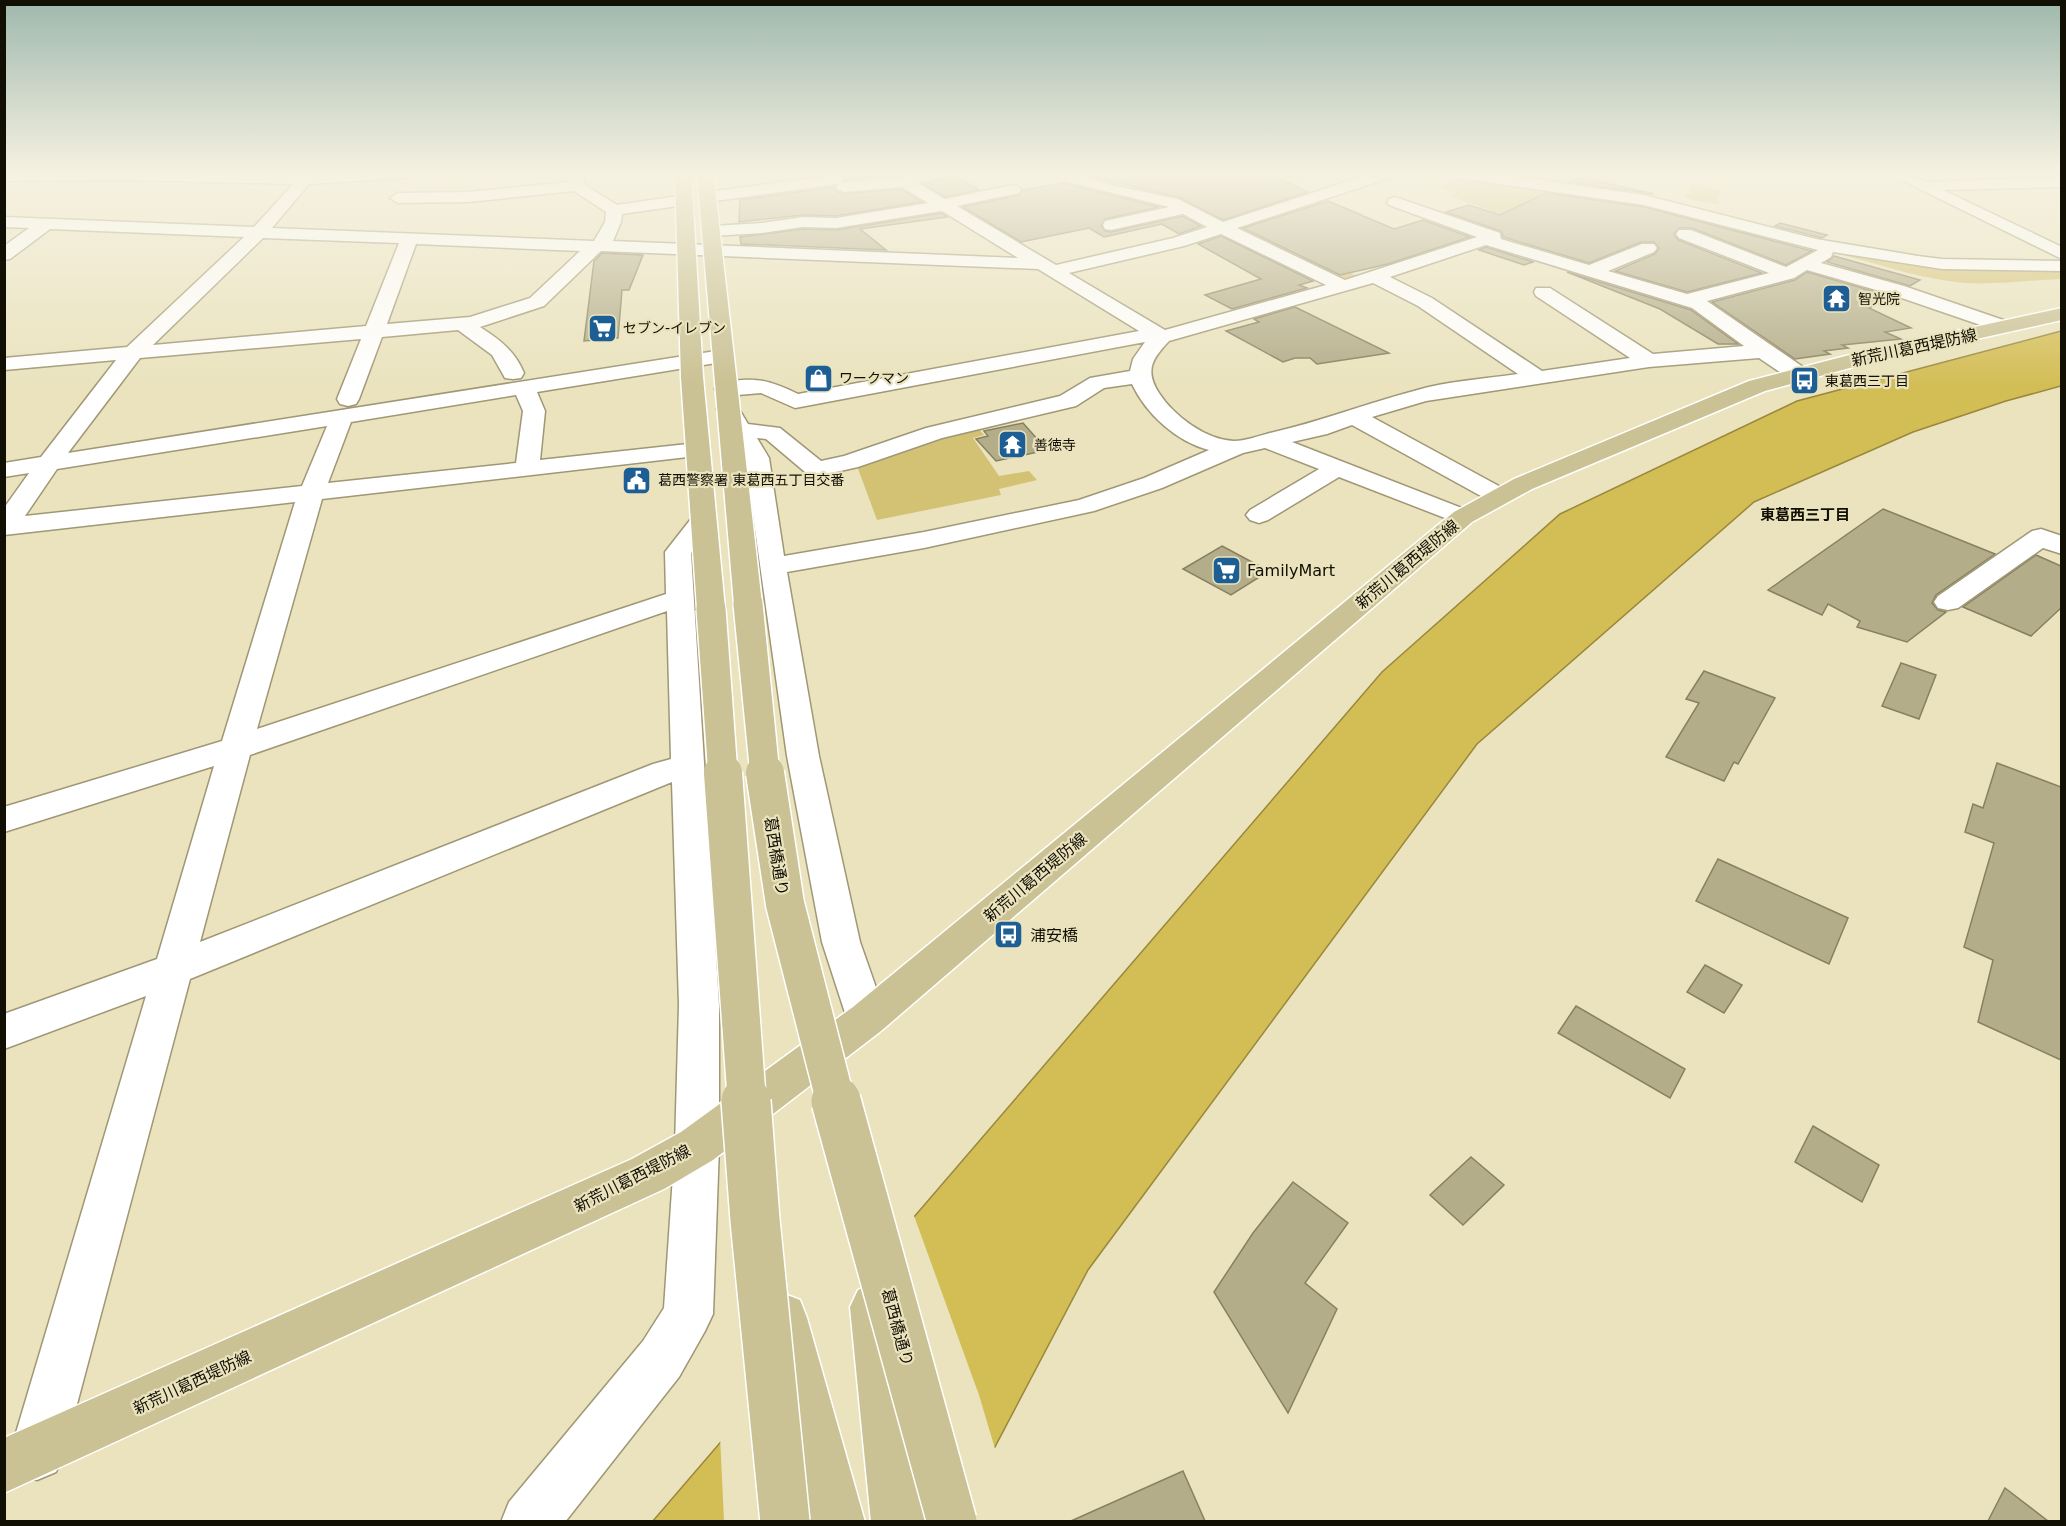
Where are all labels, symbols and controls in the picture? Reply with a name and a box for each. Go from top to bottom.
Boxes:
temple icon: 智光院 [1821,283,1853,315]
place label: 智光院 [1858,291,1900,307]
supermarket icon: セブン-イレブン [586,312,618,344]
place label: セブン-イレブン [623,320,726,336]
street label: 新荒川葛西堤防線 [1850,325,1979,370]
shop icon: ワークマン [802,362,834,394]
bus stop icon: 東葛西三丁目 [1788,365,1820,397]
place label: ワークマン [839,370,909,386]
place label: 東葛西三丁目 [1825,373,1909,389]
temple icon: 善徳寺 [997,429,1029,461]
place label: 善徳寺 [1034,437,1076,453]
public building icon: 葛西警察署 東葛西五丁目交番 [621,464,653,496]
place label: 葛西警察署 東葛西五丁目交番 [658,472,844,488]
district label: 東葛西三丁目 [1760,506,1850,524]
street label: 新荒川葛西堤防線 [1352,516,1462,613]
supermarket icon: FamilyMart [1210,554,1242,586]
place label: FamilyMart [1247,561,1335,580]
street label: 葛西橋通り [761,815,792,897]
street label: 新荒川葛西堤防線 [980,829,1090,926]
bus stop icon: 浦安橋 [993,919,1025,951]
place label: 浦安橋 [1030,926,1078,945]
street label: 新荒川葛西堤防線 [571,1141,694,1216]
street label: 葛西橋通り [878,1286,917,1368]
street label: 新荒川葛西堤防線 [130,1347,254,1418]

